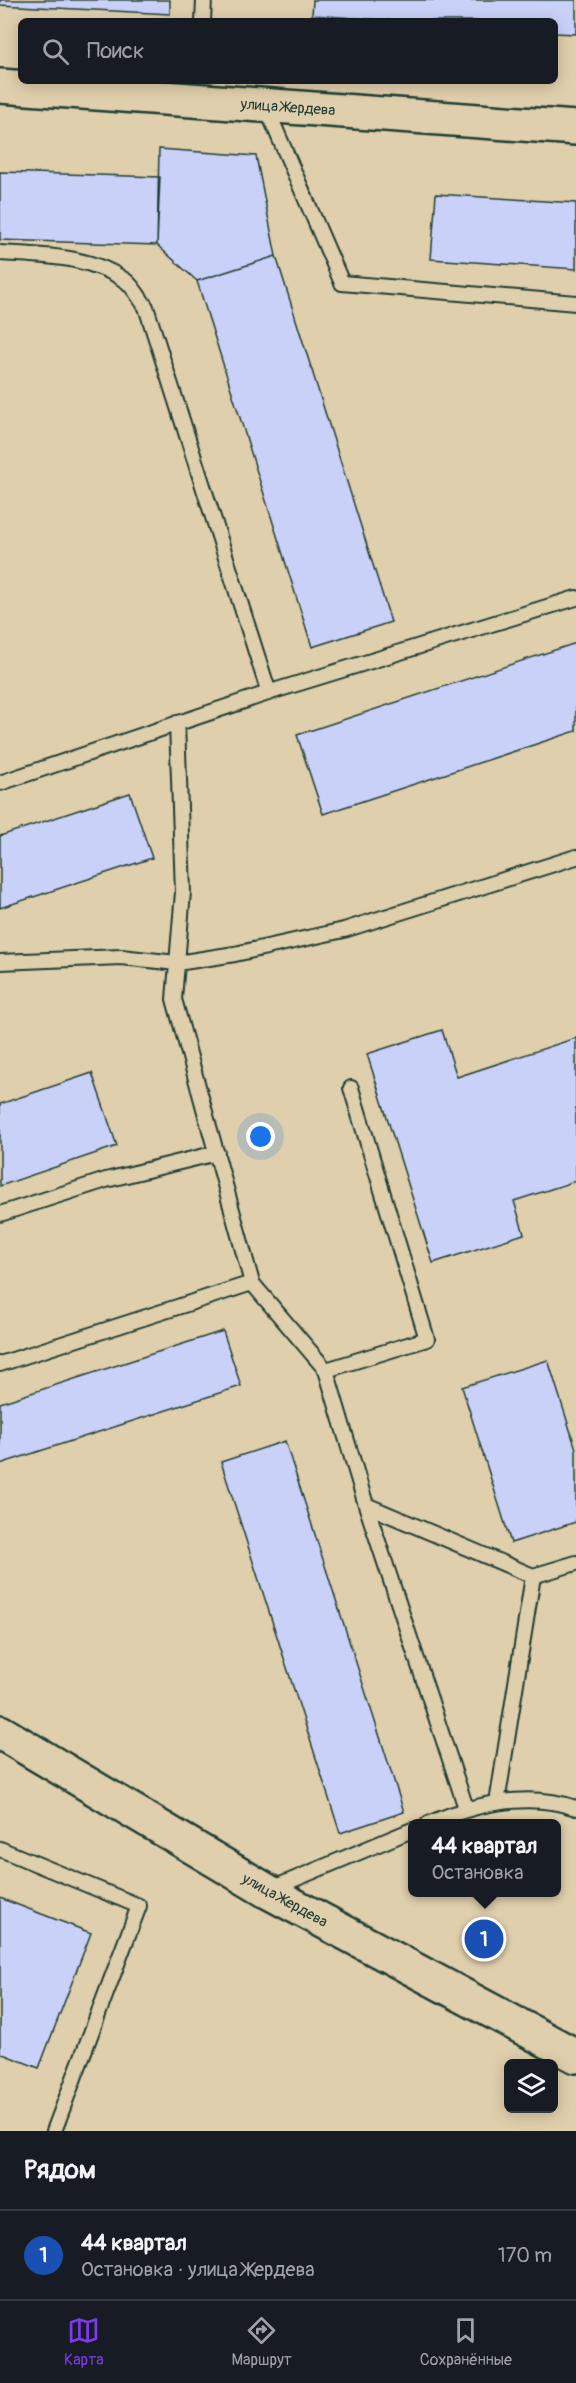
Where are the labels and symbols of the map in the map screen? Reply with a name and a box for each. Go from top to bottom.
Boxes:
street label: улица Жердева [239,95,336,120]
your location [246,1122,275,1151]
street label: улица Жердева [238,1869,331,1932]
pin: 1 [464,1916,504,1962]

